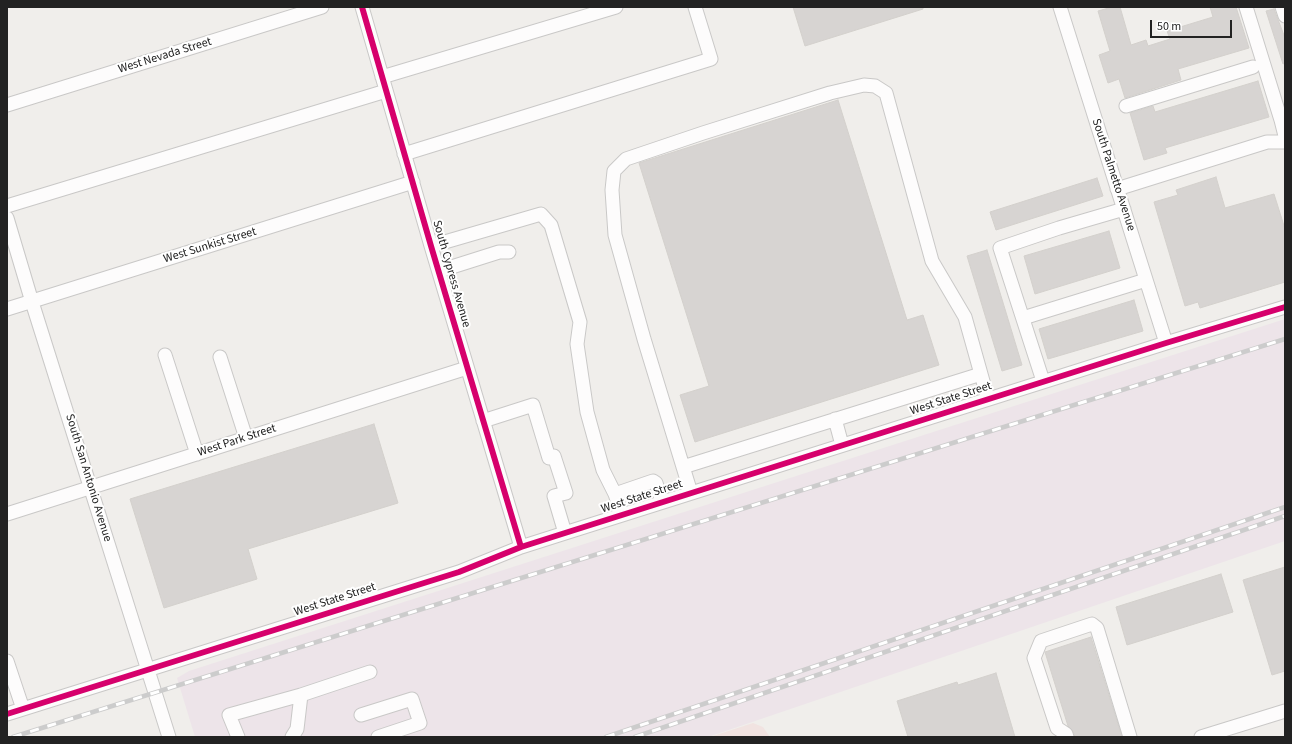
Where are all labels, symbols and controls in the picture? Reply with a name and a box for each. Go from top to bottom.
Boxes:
scale bar [1152,12,1234,38]
text: 50 m [1157,18,1181,35]
street label: West Nevada Street [117,35,213,77]
street label: South Palmetto Avenue [1088,117,1138,233]
street label: South Cypress Avenue [429,219,473,329]
street label: West Sunkist Street [162,225,258,267]
street label: West State Street [908,379,994,419]
street label: South San Antonio Avenue [62,412,114,544]
street label: West Park Street [196,422,278,460]
street label: West State Street [599,477,685,517]
street label: West State Street [292,580,378,620]

